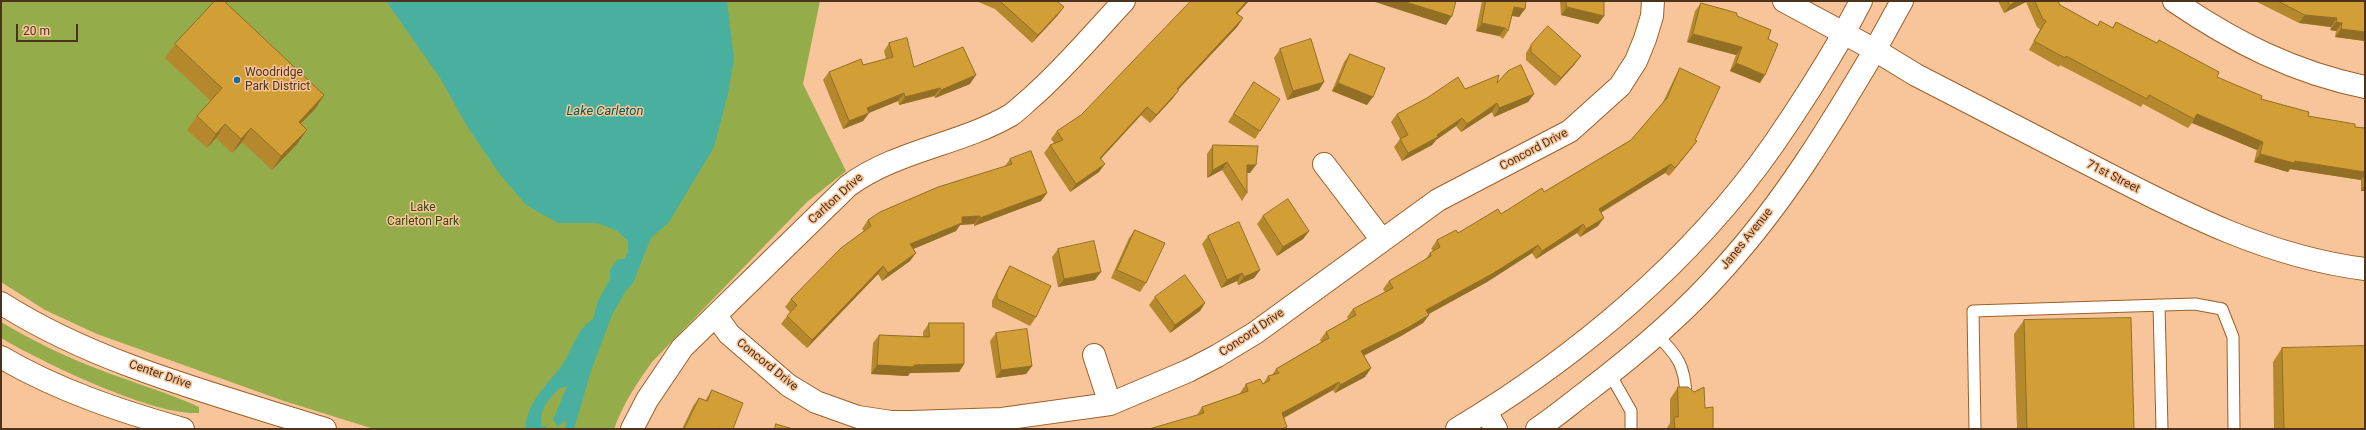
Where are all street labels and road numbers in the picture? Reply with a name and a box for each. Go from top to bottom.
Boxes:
street label: Concord Drive [1497,126,1571,174]
street label: 71st Street [2084,157,2142,197]
street label: Carlton Drive [806,171,866,227]
street label: Janes Avenue [1718,206,1776,272]
street label: Concord Drive [1217,306,1287,360]
street label: Concord Drive [733,336,801,394]
street label: Center Drive [127,358,193,392]

